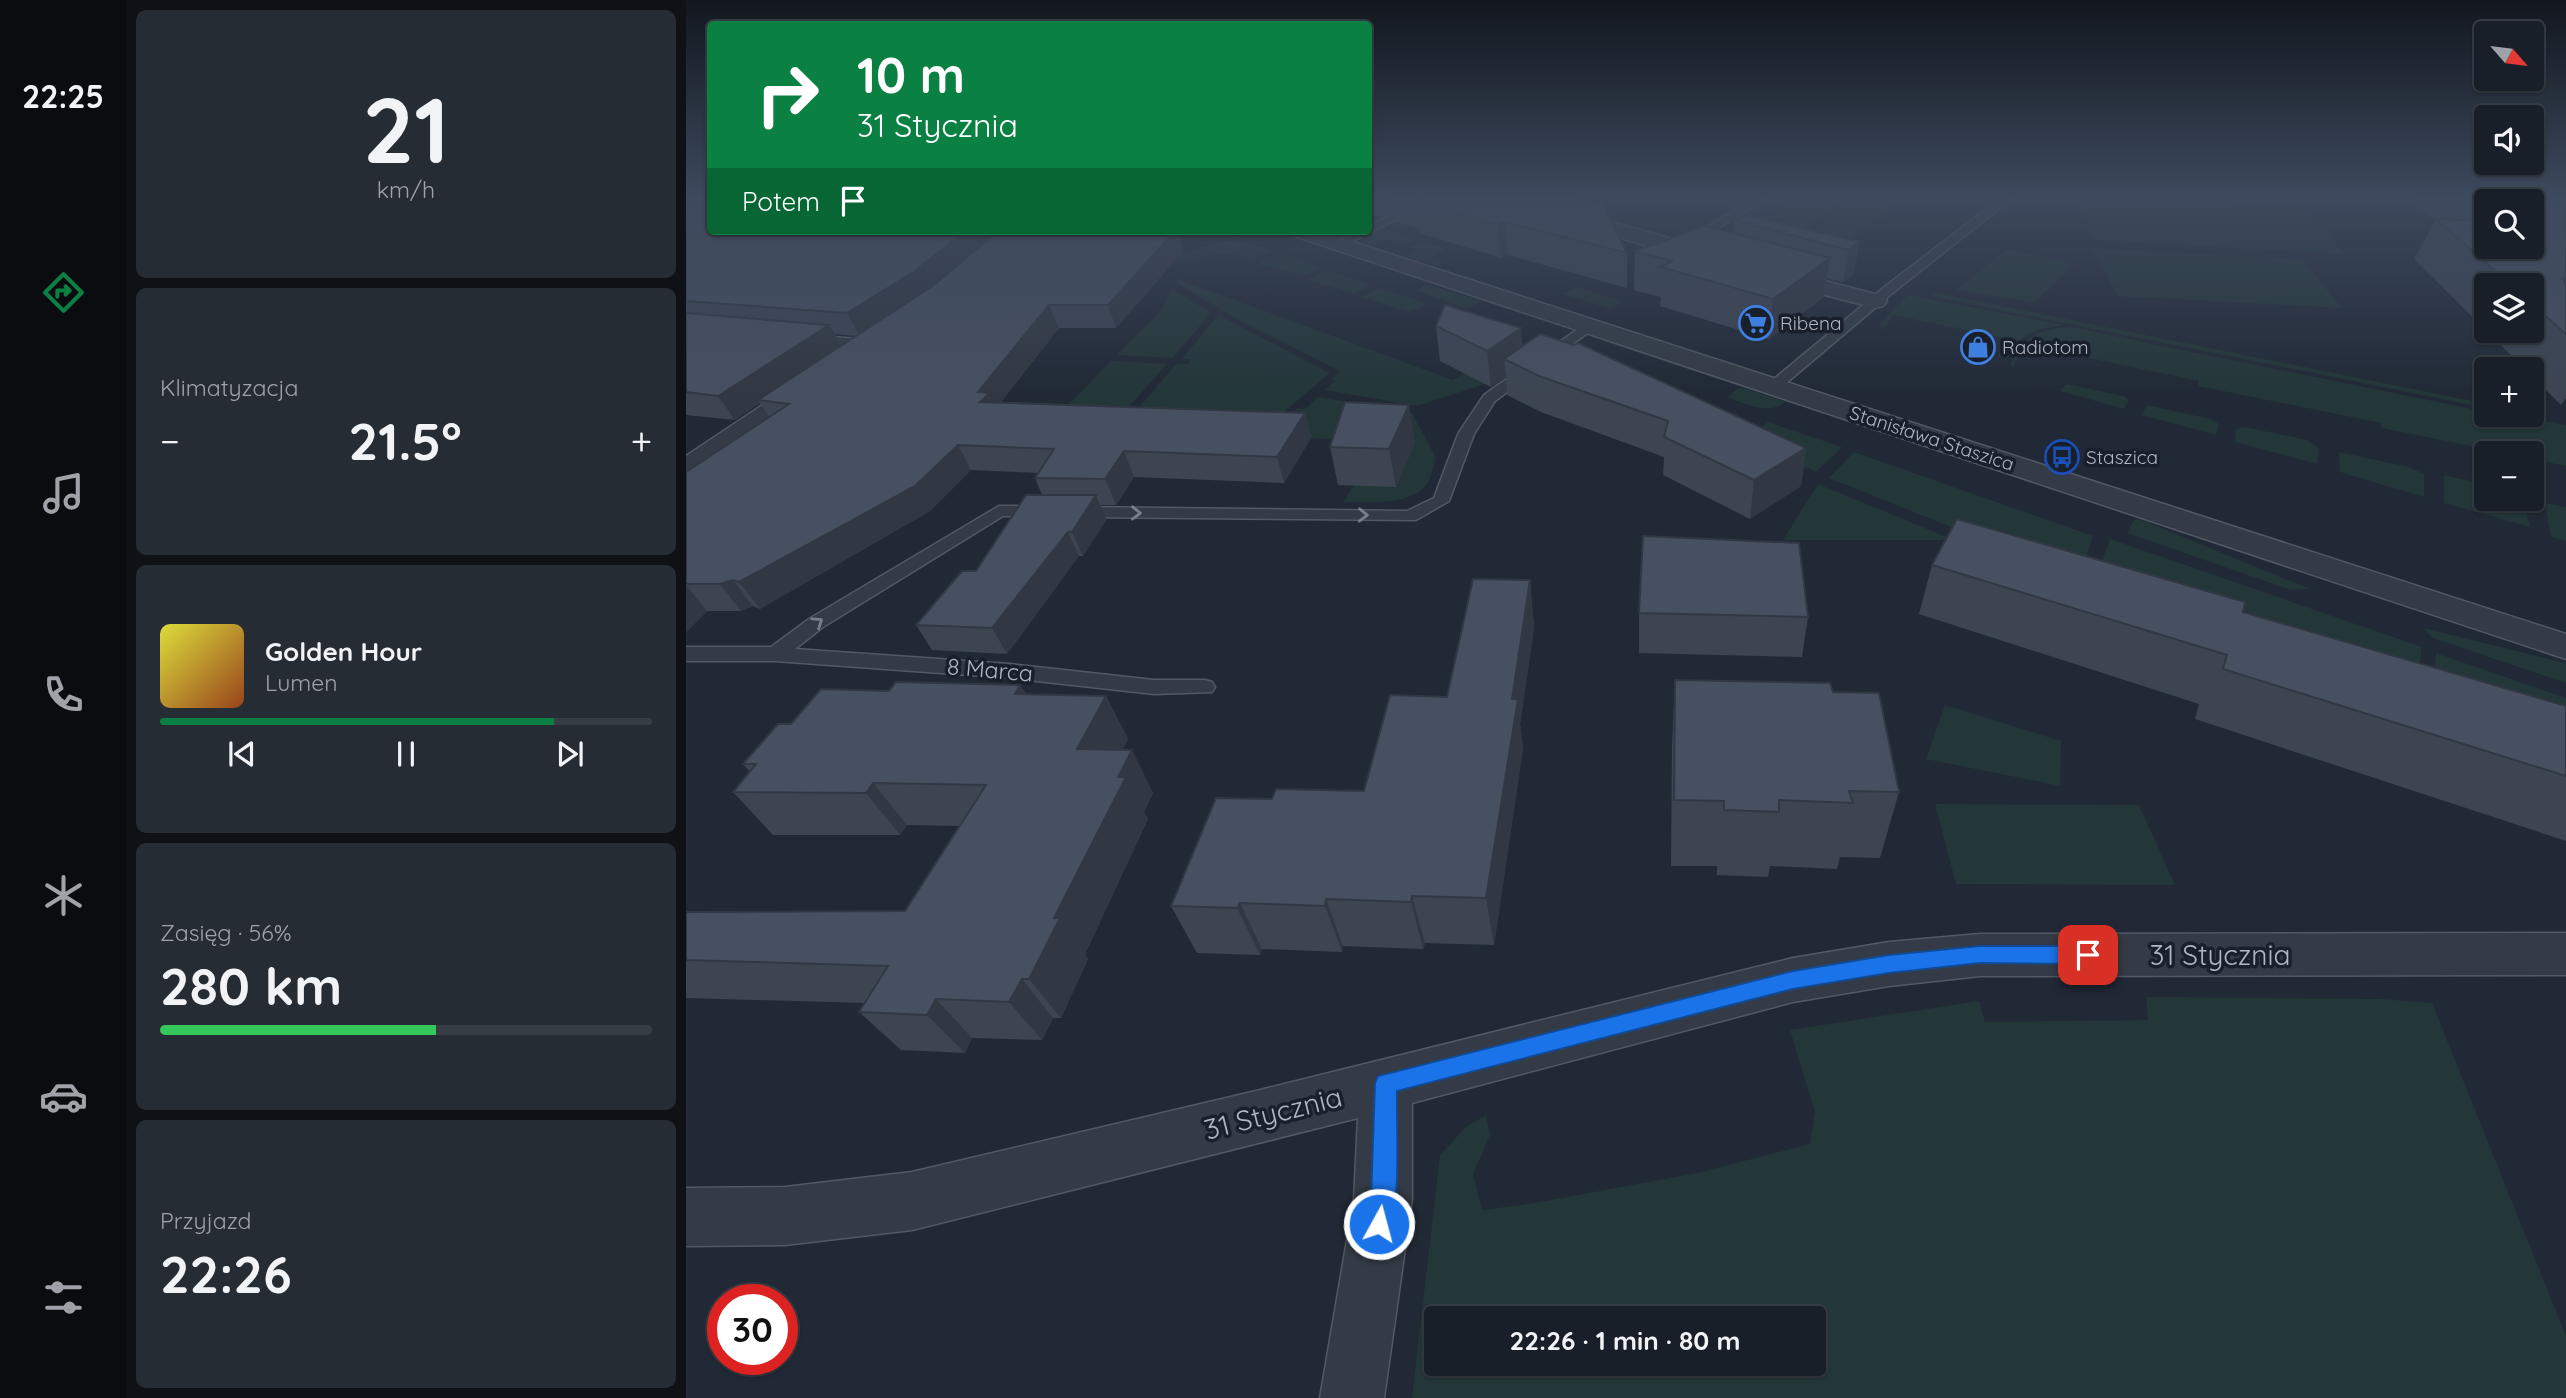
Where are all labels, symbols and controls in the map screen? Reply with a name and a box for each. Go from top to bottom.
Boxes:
north arrow [2474,21,2544,91]
map controls [2474,21,2544,511]
text: 10 m [857,44,965,105]
icon: right [742,49,833,140]
text: 21 [362,72,450,186]
text: 22:25 [22,76,104,116]
text: 31 Stycznia [857,105,1018,145]
button: sound [2474,105,2544,175]
text: km/h [377,175,435,204]
icon: arrive [834,182,872,220]
text: Potem [742,185,820,218]
button: search [2474,189,2544,259]
icon: directions [39,268,88,317]
button: layers [2474,273,2544,343]
supermarket icon: Ribena [1737,304,1775,342]
place label: Ribena [1780,311,1842,335]
shop icon: Radiotom [1959,328,1997,366]
place label: Radiotom [2002,335,2089,359]
button: + [2474,357,2544,427]
text: Klimatyzacja [160,373,299,402]
street label: Stanisława Staszica [1847,400,2017,476]
text: 21.5° [349,408,462,473]
text: − [160,417,180,465]
text: + [631,417,652,465]
bus stop icon: Staszica [2043,438,2081,476]
button: − [2474,441,2544,511]
place label: Staszica [2086,445,2158,469]
icon: music [39,469,88,518]
one-way arrow [1131,505,1142,520]
one-way arrow [1358,508,1369,523]
one-way arrow [810,618,823,631]
text: Golden Hour [265,635,422,668]
street label: 8 Marca [946,651,1034,688]
text: Lumen [265,668,338,697]
icon: phone [39,670,88,719]
icon: previous [223,735,261,773]
icon: pause [387,735,425,773]
icon: next [551,735,589,773]
icon: climate [39,871,88,920]
text: Zasięg · 56% [160,918,292,947]
pin [2058,925,2118,985]
icon: arrive [2069,936,2107,974]
street label: 31 Stycznia [2150,937,2290,972]
text: 280 km [160,953,342,1018]
icon: car [39,1072,88,1121]
street label: 31 Stycznia [1200,1079,1345,1147]
position arrow [1342,1187,1416,1261]
text: Przyjazd [160,1206,252,1235]
text: 22:26 [160,1241,292,1306]
icon: filters [39,1273,88,1322]
speed limit sign: 30 [707,1284,798,1375]
text: 22:26 · 1 min · 80 m [1510,1324,1740,1357]

